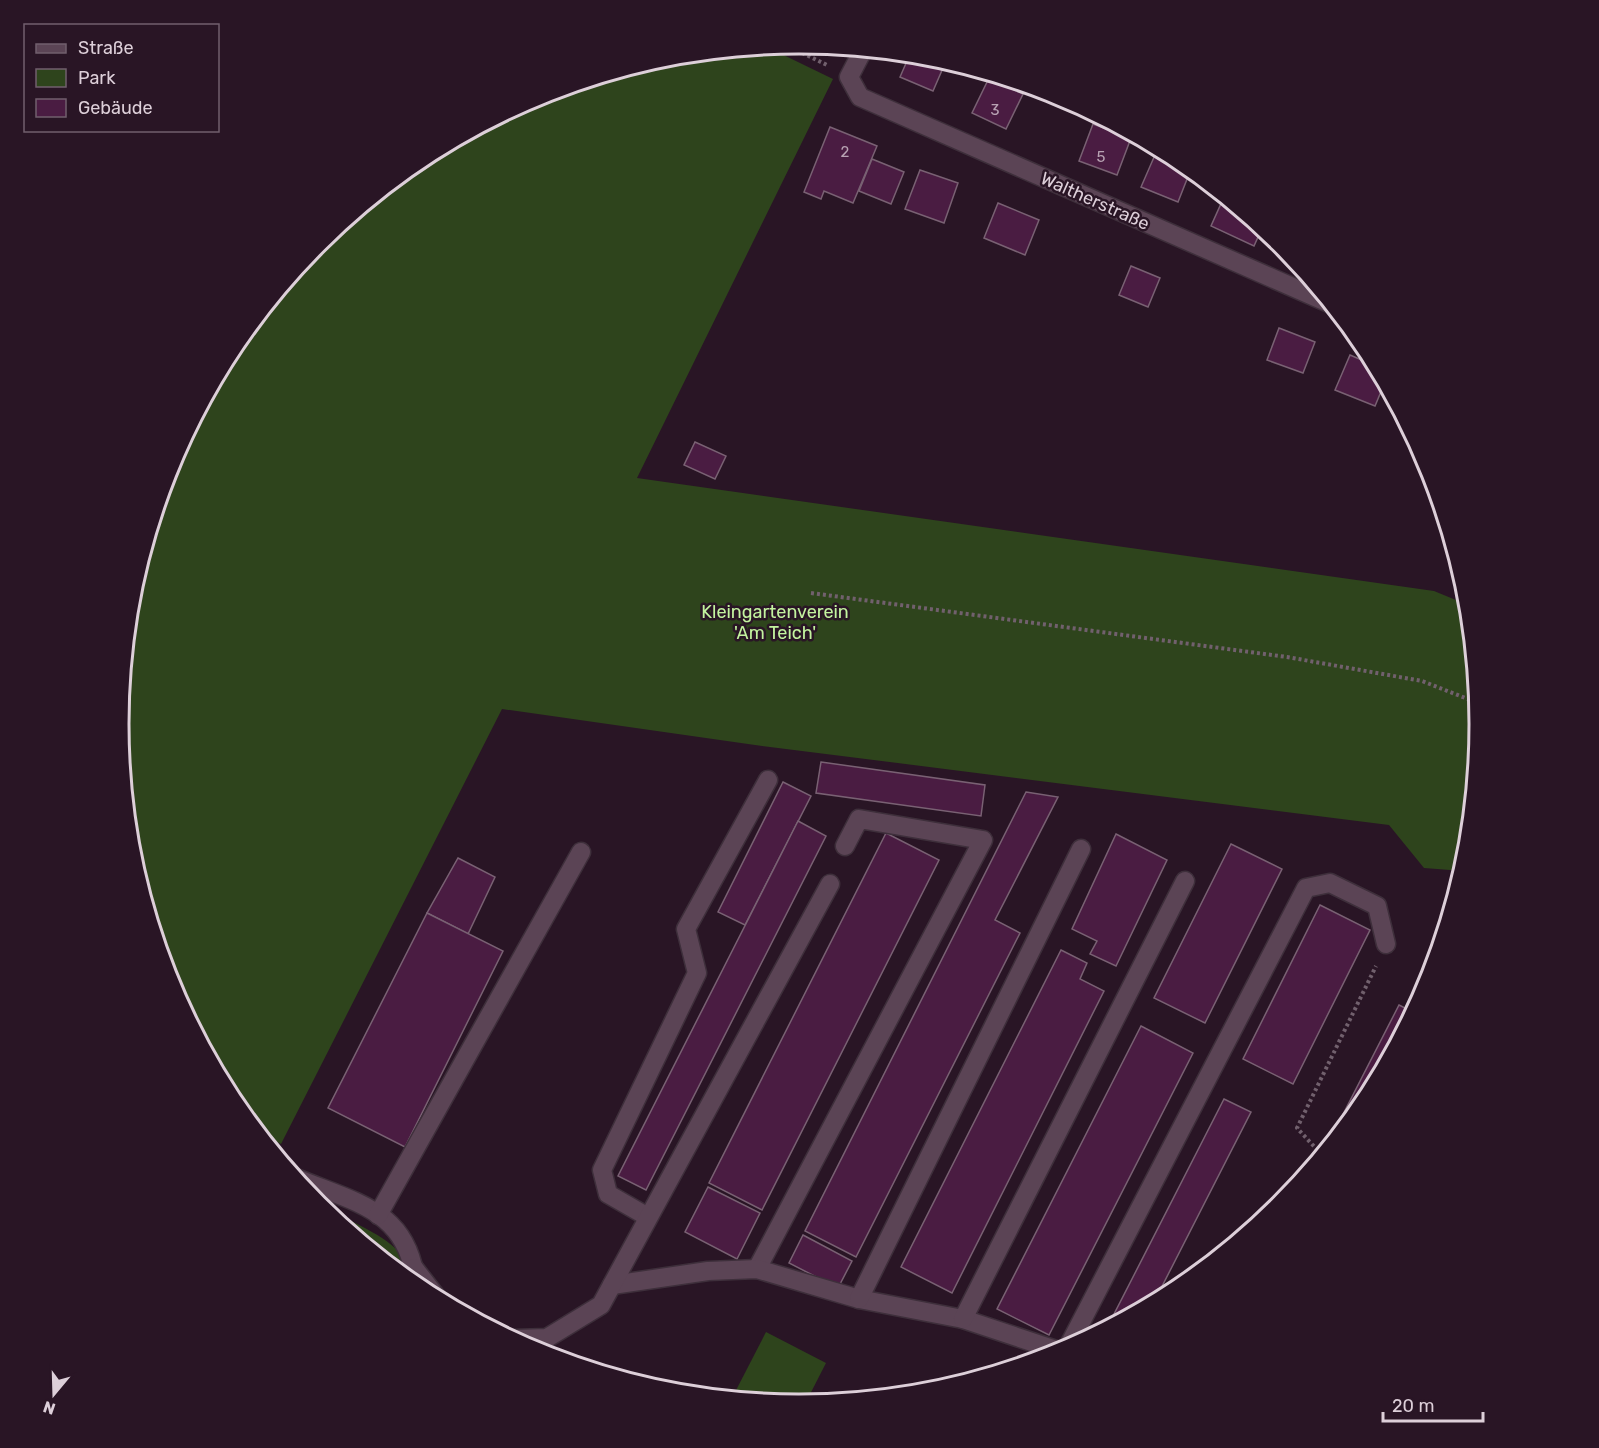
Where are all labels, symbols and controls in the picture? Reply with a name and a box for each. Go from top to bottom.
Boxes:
legend [24,24,219,132]
text: Straße [78,37,134,59]
text: Park [78,67,116,89]
text: Gebäude [78,97,153,119]
house number: 3 [990,101,1000,119]
house number: 2 [841,143,850,161]
house number: 5 [1097,148,1106,166]
street label: Waltherstraße [1037,167,1153,235]
park label: Kleingartenverein 'Am Teich' [701,601,849,644]
north arrow [24,1364,84,1424]
scale bar [1383,1385,1484,1423]
text: 20 m [1392,1395,1434,1417]
text: N [41,1397,58,1419]

